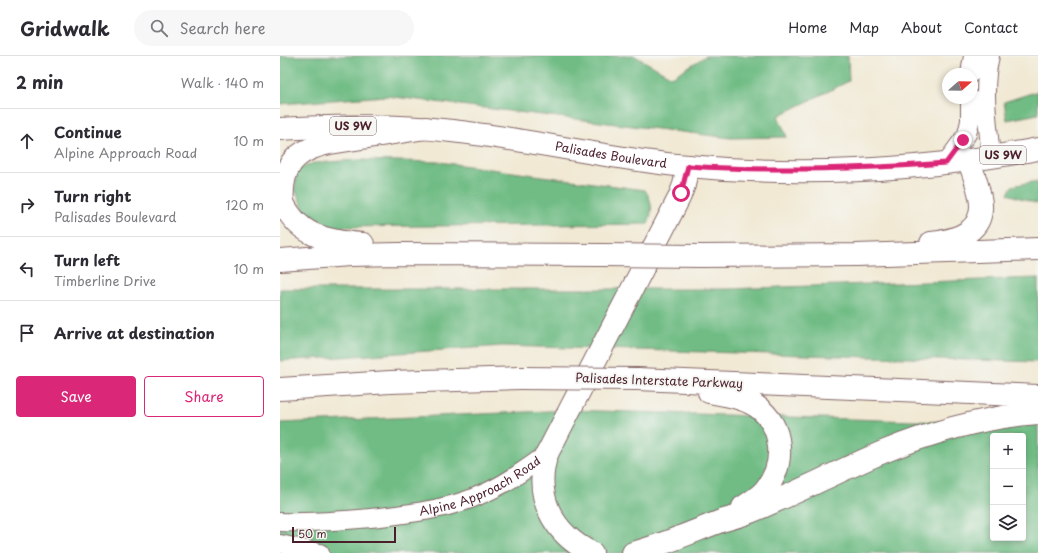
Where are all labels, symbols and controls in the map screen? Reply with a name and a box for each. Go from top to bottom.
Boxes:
search box [134,10,414,46]
text: Gridwalk [20,14,110,42]
text: Search here [180,16,265,39]
icon: search [148,17,170,39]
text: Home [788,17,827,38]
text: Map [849,17,879,38]
text: About [901,17,942,38]
text: Contact [964,17,1018,38]
north arrow [942,68,978,104]
text: 2 min [16,69,63,95]
text: Walk · 140 m [181,73,264,92]
road number: US 9W [330,117,376,135]
text: Continue [54,120,122,143]
icon: ahead [16,130,38,152]
text: 10 m [234,131,264,150]
route end [954,131,972,149]
street label: Palisades Boulevard [554,137,669,172]
text: Alpine Approach Road [54,143,197,162]
road number: US 9W [980,146,1026,164]
text: Turn right [54,184,131,207]
route start [672,184,690,202]
icon: right [16,194,38,216]
text: 120 m [225,195,264,214]
text: Palisades Boulevard [54,207,177,226]
text: Turn left [54,248,120,271]
icon: left [16,258,38,280]
text: 10 m [234,259,264,278]
text: Timberline Drive [54,271,156,290]
text: Arrive at destination [54,321,215,344]
icon: arrive [16,322,38,344]
street label: Palisades Interstate Parkway [575,368,743,392]
button: Save [16,376,136,417]
button: Share [144,376,264,417]
map controls [990,433,1026,541]
button: + [990,433,1026,469]
street label: Alpine Approach Road [418,451,544,520]
button: − [990,469,1026,505]
button: layers [990,505,1026,541]
scale bar [292,525,396,544]
text: 50 m [298,525,327,542]

